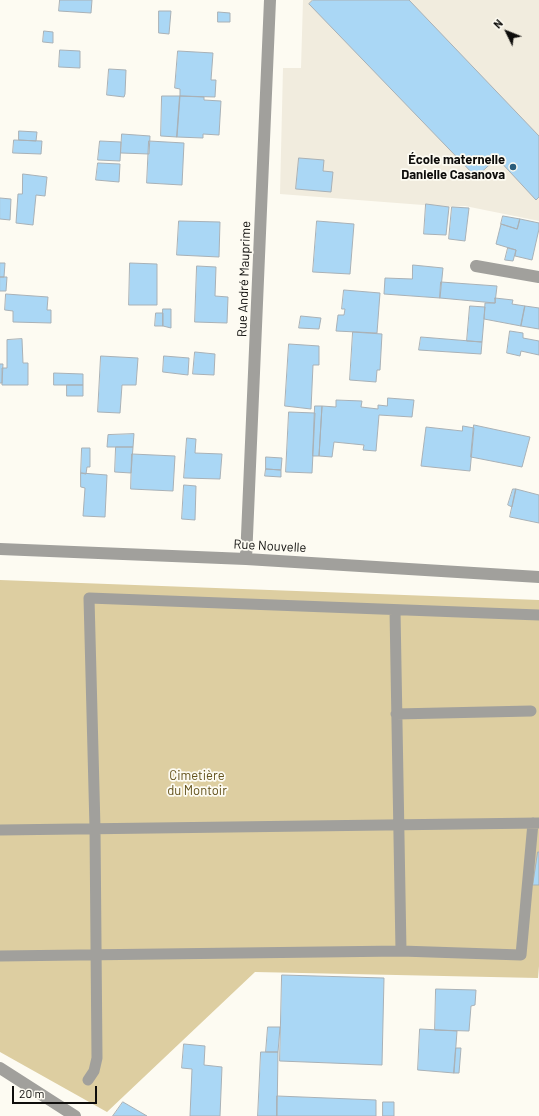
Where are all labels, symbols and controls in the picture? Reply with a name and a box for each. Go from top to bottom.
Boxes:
north arrow [487,12,527,52]
text: N [491,16,505,31]
place label: École maternelle Danielle Casanova [401,152,505,183]
marker: École maternelle Danielle Casanova [508,162,518,172]
street label: Rue André Mauprime [234,221,254,337]
street label: Rue Nouvelle [233,536,307,556]
park label: Cimetière du Montoir [167,768,227,799]
scale bar [14,1078,99,1104]
text: 20 m [19,1086,45,1100]

